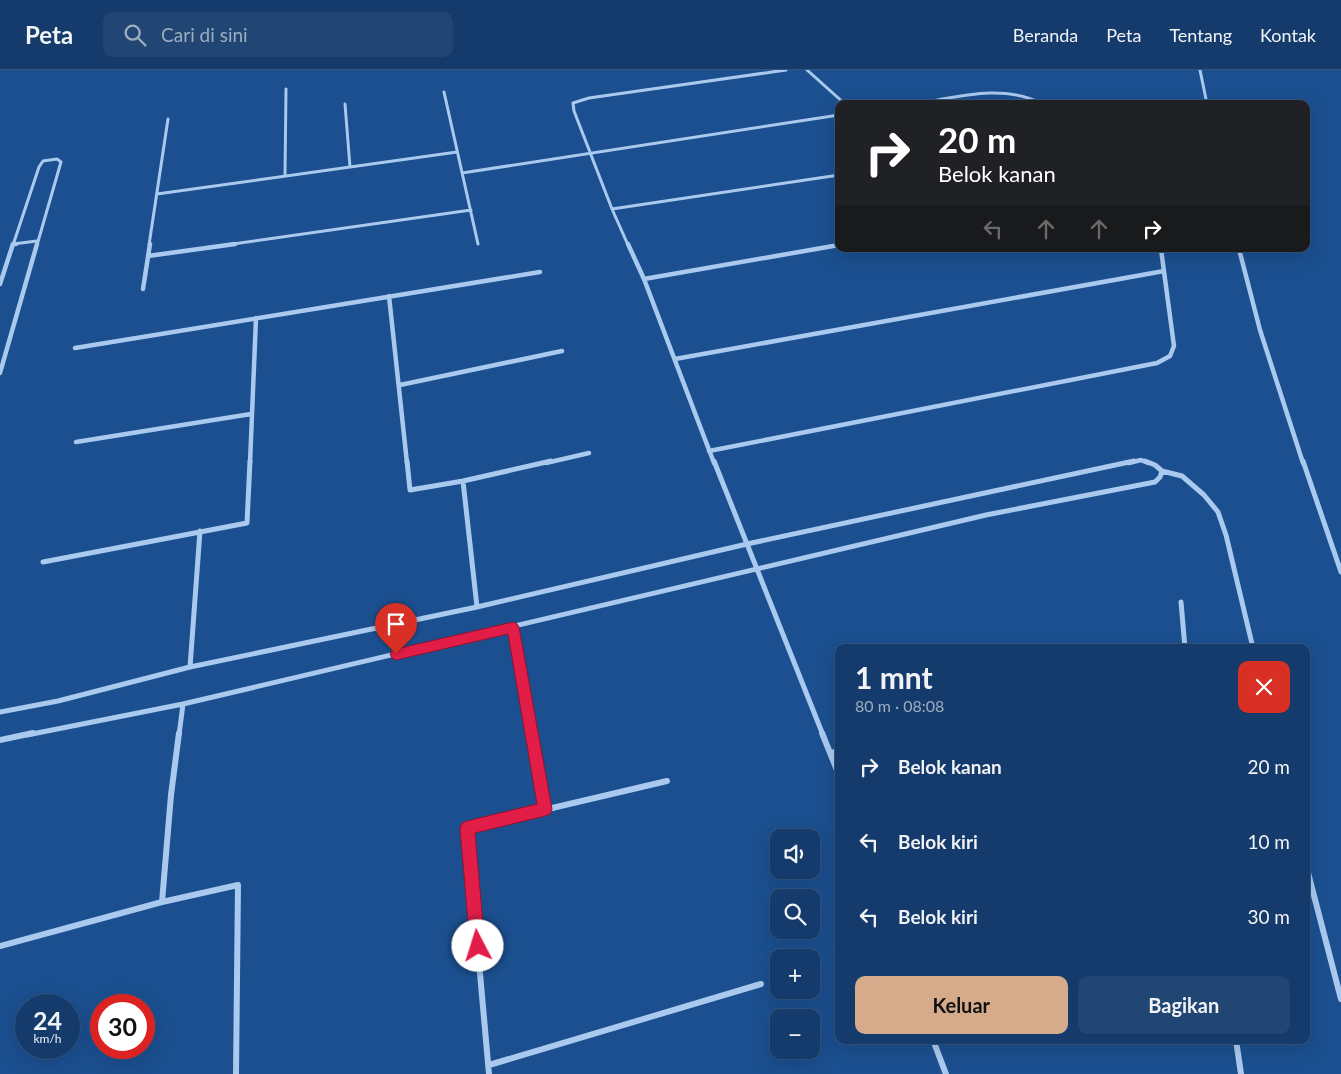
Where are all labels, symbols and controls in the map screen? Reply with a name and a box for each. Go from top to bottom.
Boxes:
search box [103,12,453,57]
text: Peta [25,20,73,49]
icon: search [121,21,149,49]
text: Cari di sini [161,23,248,46]
text: Beranda [1013,24,1078,46]
text: Peta [1106,24,1141,46]
text: Tentang [1169,24,1232,46]
text: Kontak [1260,24,1316,46]
text: 20 m [938,118,1016,160]
icon: right [855,120,920,185]
text: Belok kanan [938,160,1056,187]
icon: left [979,215,1007,243]
icon: ahead [1032,215,1060,243]
icon: ahead [1085,215,1113,243]
icon: right [1138,215,1166,243]
pin [375,603,417,654]
icon: arrive [382,610,410,638]
text: 1 mnt [855,659,933,695]
button: close [1238,661,1290,713]
text: 80 m · 08:08 [855,696,944,715]
icon: right [855,753,883,781]
text: Belok kanan [898,755,1002,778]
text: 20 m [1247,755,1290,778]
icon: left [855,828,883,856]
map controls [770,829,820,1059]
button: sound [770,829,820,879]
text: Belok kiri [898,830,978,853]
text: 10 m [1247,830,1290,853]
button: search [770,889,820,939]
icon: left [855,903,883,931]
text: Belok kiri [898,905,978,928]
text: 30 m [1247,905,1290,928]
position arrow [451,919,503,971]
button: + [770,949,820,999]
button: Keluar [855,976,1068,1034]
button: Bagikan [1078,976,1290,1034]
speed limit sign: 30 [90,994,155,1059]
text: 24 [33,1005,62,1035]
button: − [770,1009,820,1059]
text: km/h [33,1031,62,1046]

